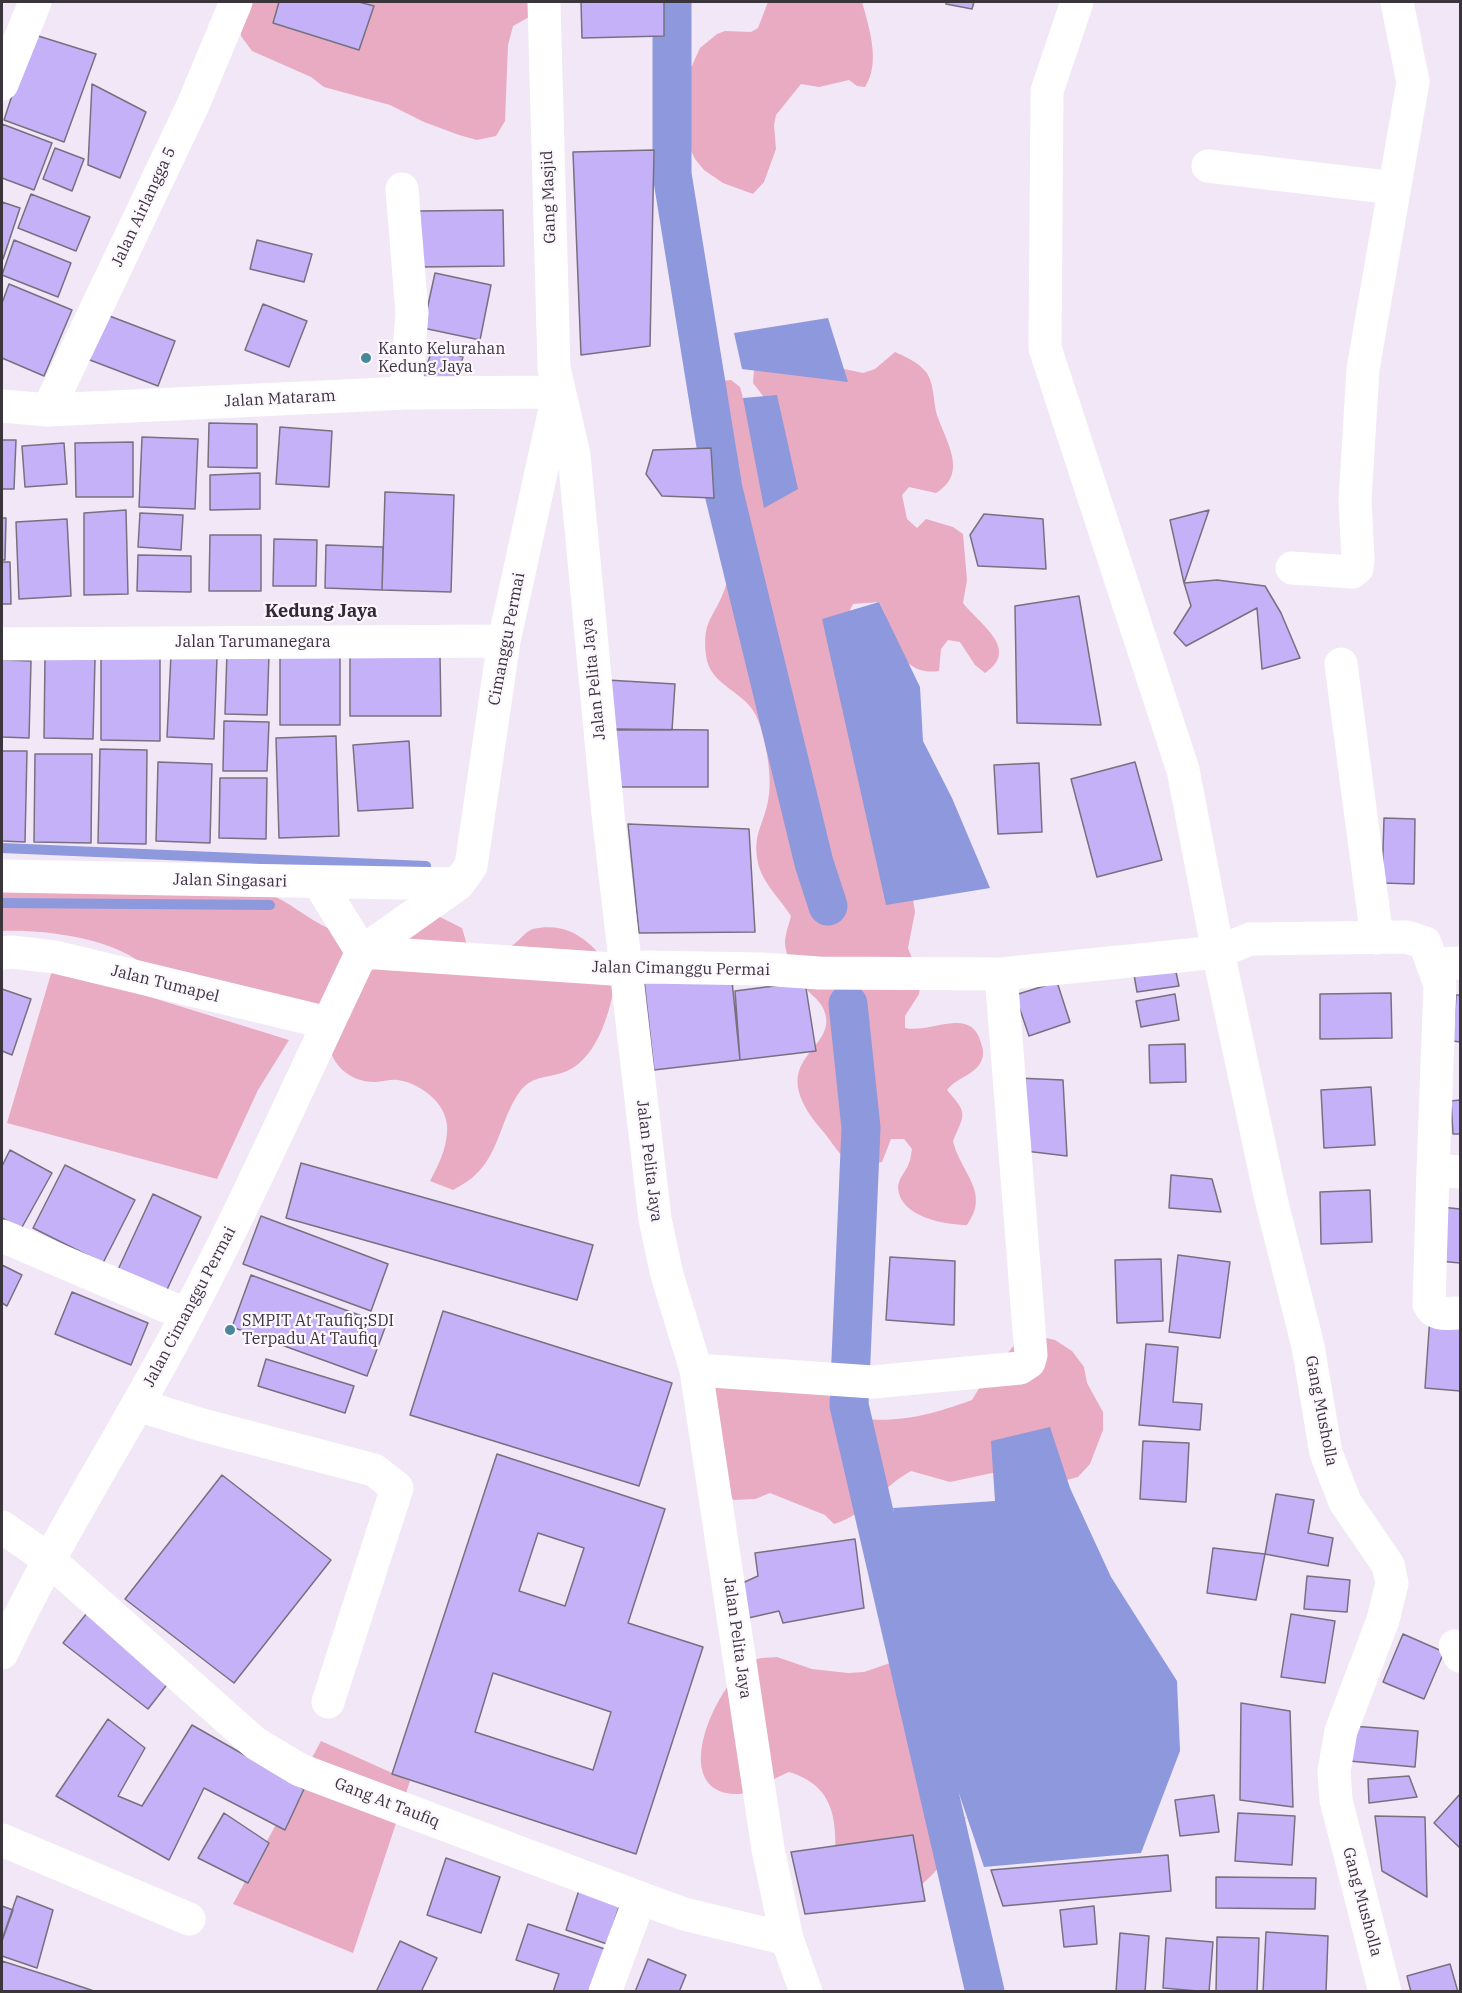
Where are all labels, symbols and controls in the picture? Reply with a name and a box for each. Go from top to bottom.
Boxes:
street label: Jalan Airlangga 5 [108,144,180,270]
street label: Gang Masjid [538,150,560,244]
place label: Kanto Kelurahan Kedung Jaya [378,339,505,377]
marker: Kanto Kelurahan Kedung Jaya [359,351,373,365]
street label: Jalan Mataram [224,386,336,412]
street label: Cimanggu Permai [485,571,529,707]
district label: Kedung Jaya [265,601,377,623]
street label: Jalan Pelita Jaya [578,617,610,741]
street label: Jalan Tarumanegara [175,632,331,652]
street label: Jalan Singasari [173,870,287,892]
street label: Jalan Cimanggu Permai [592,958,770,980]
street label: Jalan Tumapel [109,961,221,1007]
street label: Jalan Pelita Jaya [632,1099,666,1223]
street label: Jalan Cimanggu Permai [140,1224,240,1390]
place label: SMPIT At Taufiq;SDI Terpadu At Taufiq [242,1311,394,1349]
marker: SMPIT At Taufiq;SDI Terpadu At Taufiq [223,1323,237,1337]
street label: Gang Musholla [1301,1354,1341,1468]
street label: Jalan Pelita Jaya [719,1576,755,1700]
street label: Gang At Taufiq [332,1774,442,1832]
street label: Gang Musholla [1338,1845,1386,1959]

